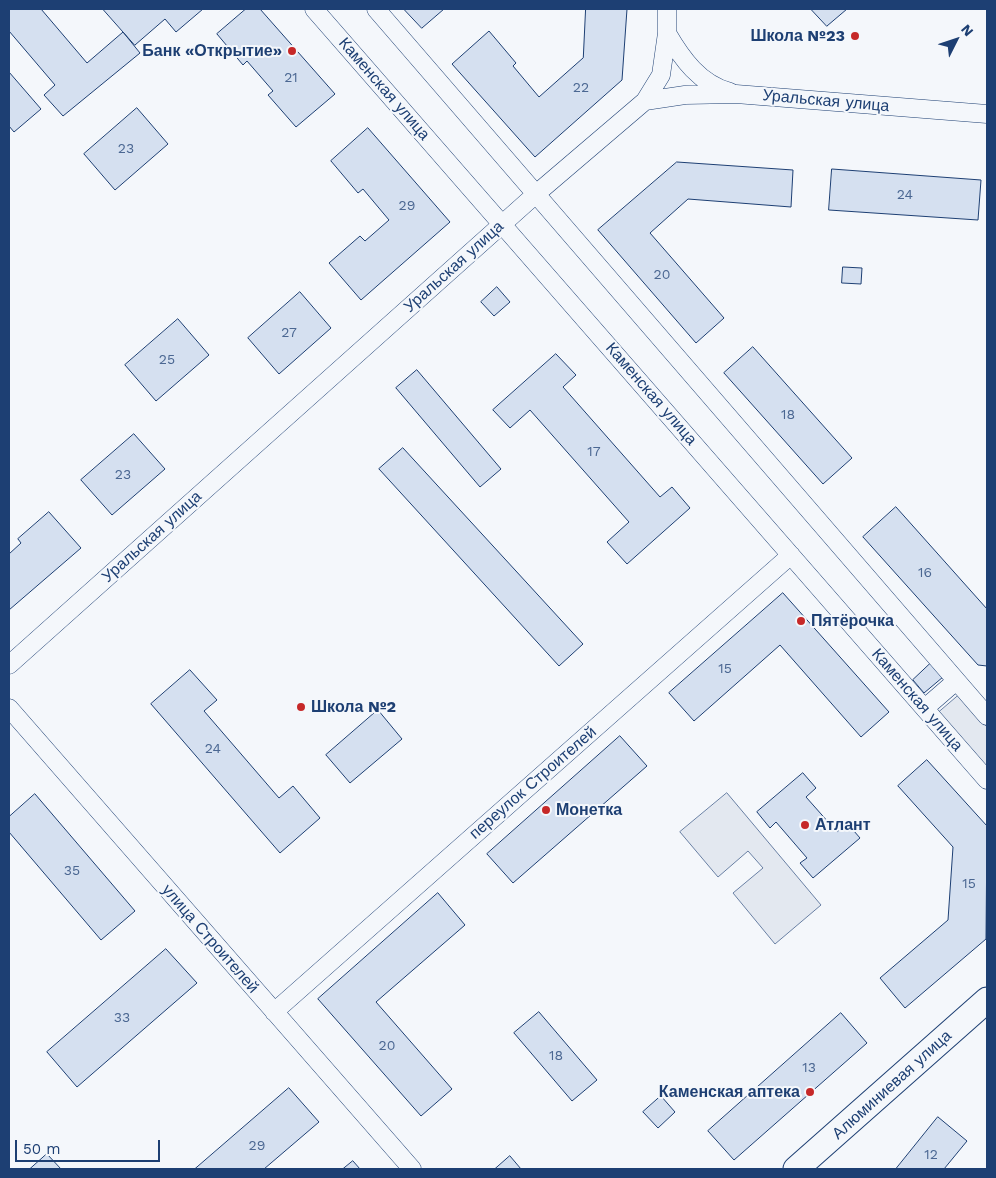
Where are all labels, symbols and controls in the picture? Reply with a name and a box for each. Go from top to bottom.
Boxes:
north arrow [931,15,981,65]
text: N [958,21,977,39]
place label: Школа №23 [750,26,845,46]
marker: Школа №23 [849,30,861,42]
street label: Каменская улица [334,34,434,144]
place label: Банк «Открытие» [142,41,282,61]
marker: Банк «Открытие» [286,45,298,57]
house number: 21 [284,70,298,86]
house number: 22 [573,80,589,96]
street label: Уральская улица [762,86,890,116]
house number: 23 [118,141,134,157]
house number: 24 [897,187,913,203]
house number: 29 [399,198,415,214]
street label: Уральская улица [400,217,508,317]
house number: 20 [654,267,670,283]
house number: 27 [281,325,297,341]
street label: Каменская улица [601,339,701,449]
house number: 25 [159,352,175,368]
house number: 18 [781,407,795,423]
house number: 17 [587,444,601,460]
house number: 23 [115,467,131,483]
street label: Уральская улица [98,487,206,587]
house number: 16 [918,565,932,581]
place label: Пятёрочка [811,611,894,631]
marker: Пятёрочка [795,615,807,627]
street label: Каменская улица [867,645,967,755]
house number: 15 [718,661,732,677]
place label: Школа №2 [311,697,396,717]
marker: Школа №2 [295,701,307,713]
street label: переулок Строителей [466,723,600,843]
house number: 24 [205,741,221,757]
place label: Монетка [556,800,622,820]
marker: Монетка [540,804,552,816]
place label: Атлант [815,815,871,835]
marker: Атлант [799,819,811,831]
house number: 35 [64,863,80,879]
house number: 15 [962,876,976,892]
street label: улица Строителей [158,881,262,997]
house number: 33 [114,1010,130,1026]
street label: Алюминиевая улица [828,1026,956,1144]
house number: 20 [379,1038,395,1054]
house number: 18 [549,1048,563,1064]
house number: 13 [802,1060,816,1076]
place label: Каменская аптека [659,1082,800,1102]
marker: Каменская аптека [804,1086,816,1098]
scale bar [18,1130,162,1162]
house number: 29 [249,1138,265,1154]
text: 50 m [23,1140,60,1158]
house number: 12 [924,1147,938,1163]

